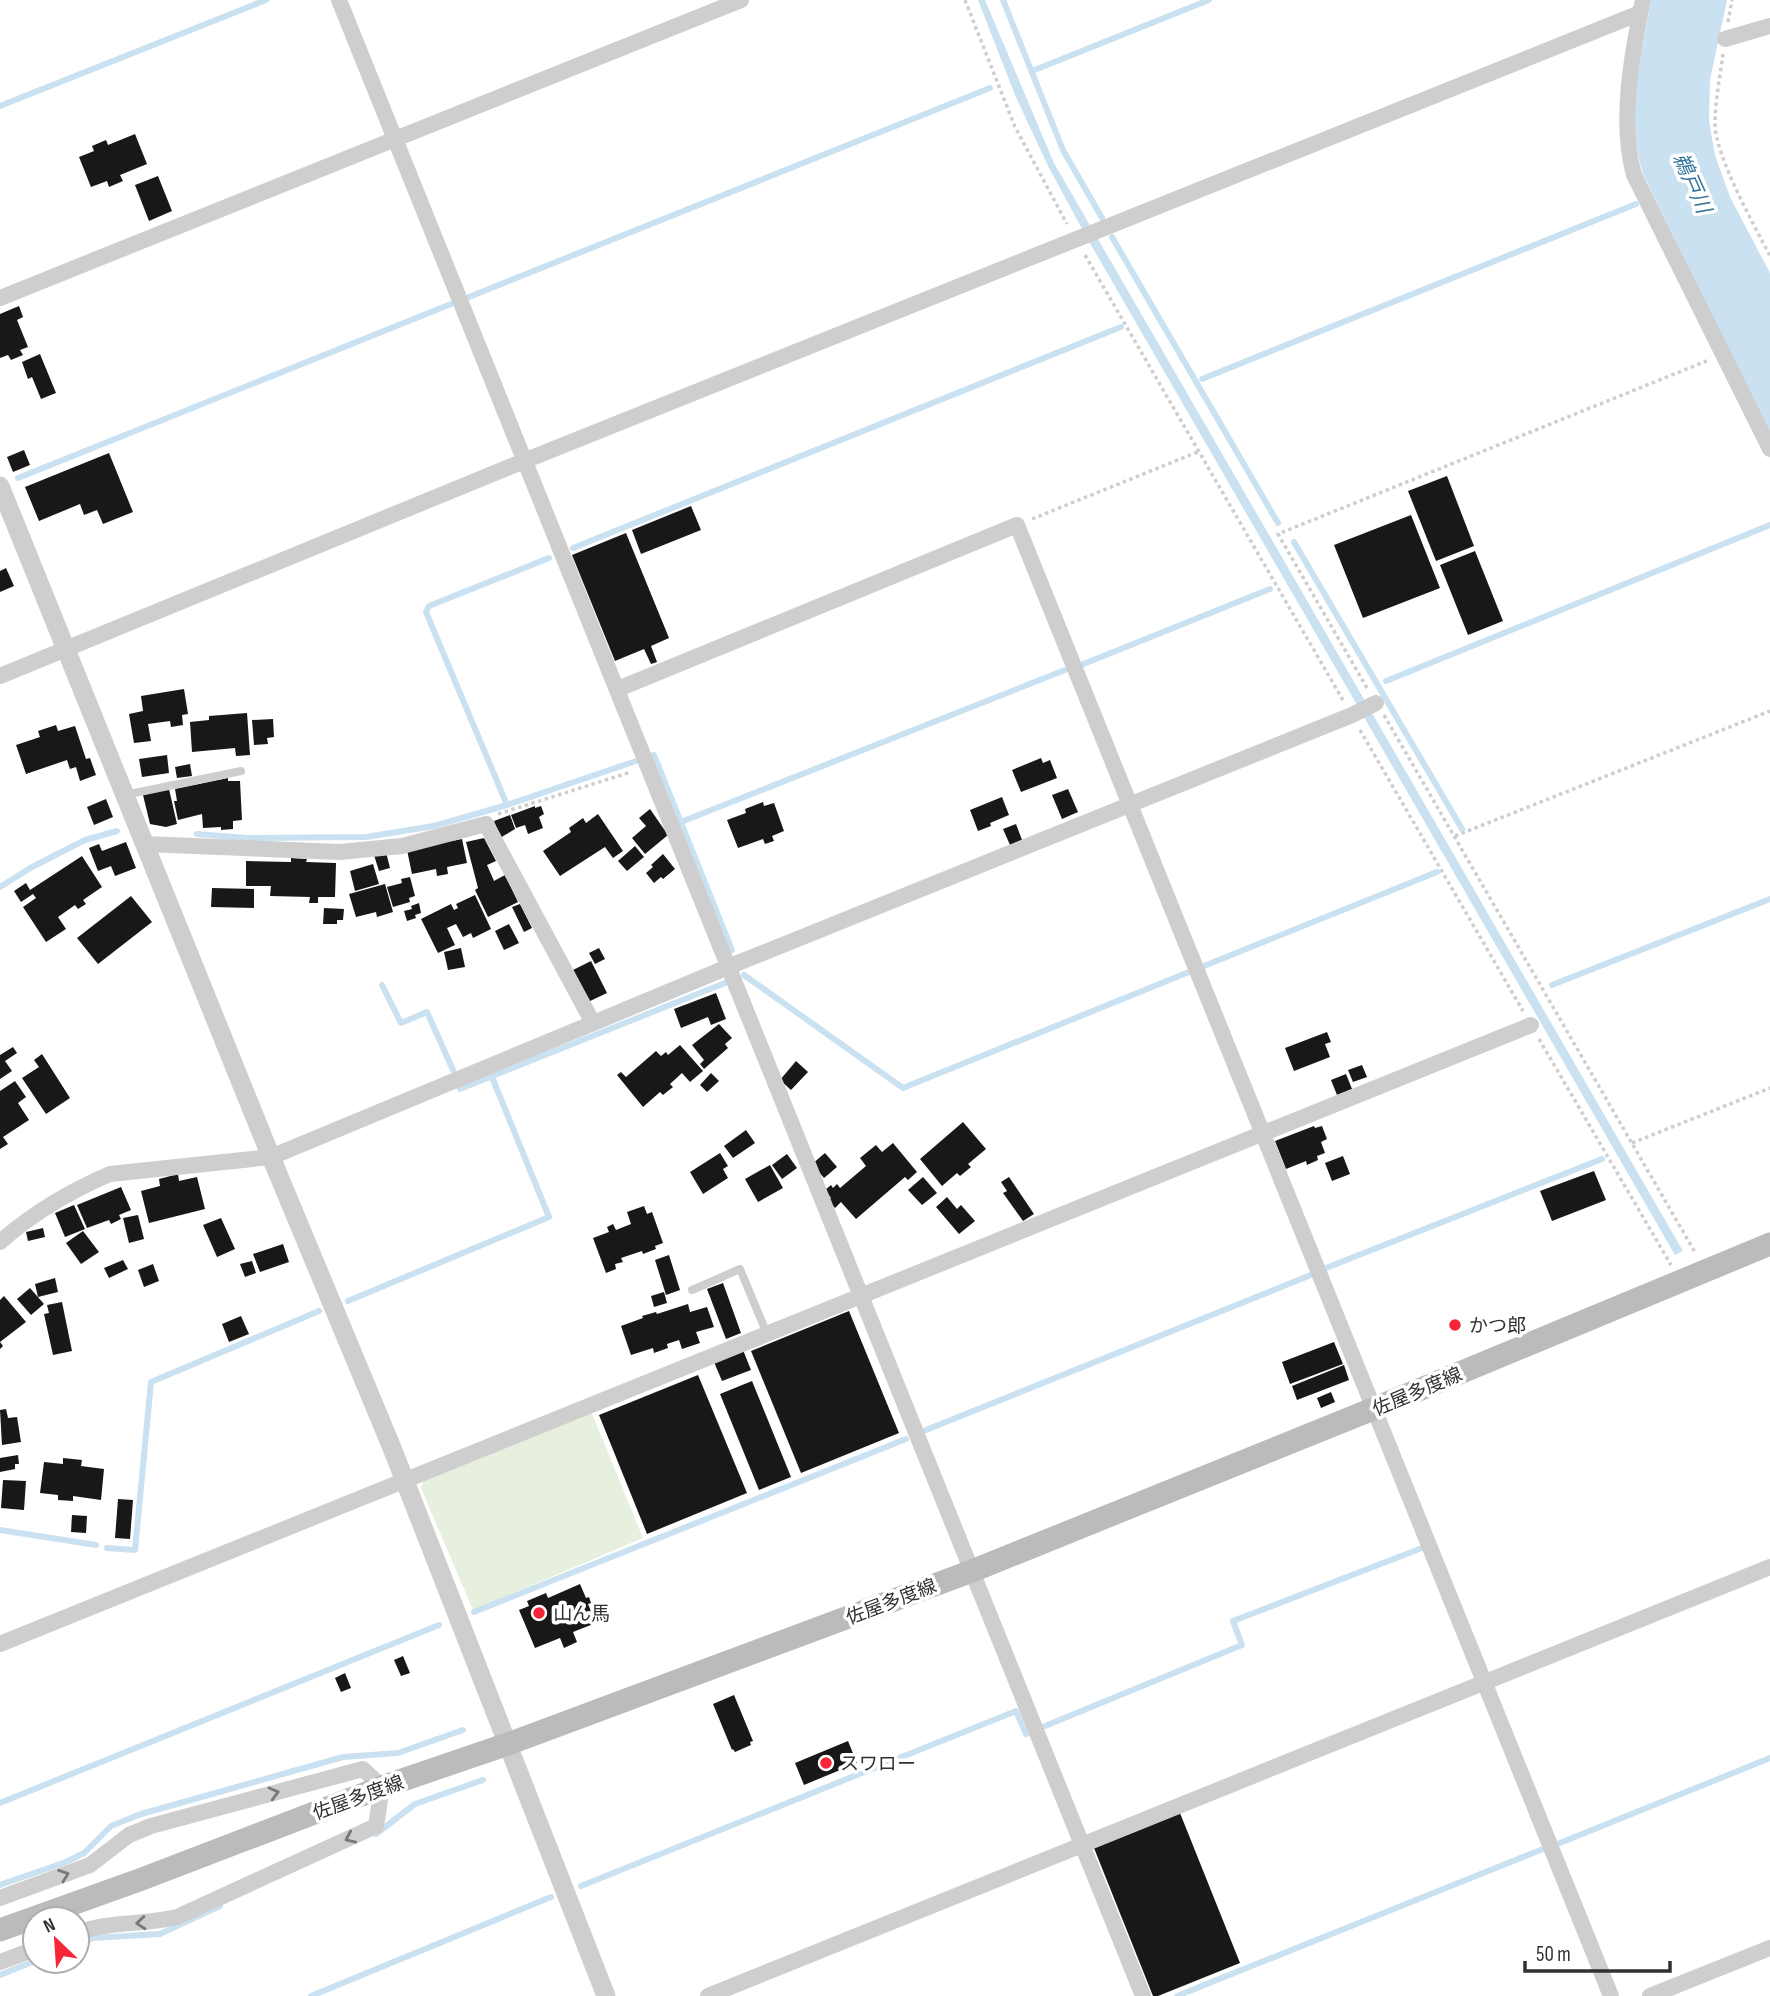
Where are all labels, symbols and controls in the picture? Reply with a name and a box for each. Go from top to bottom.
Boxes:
water label: 鵜戸川 [1667,149,1717,219]
place label: かつ郎 [1469,1315,1526,1338]
marker: かつ郎 [1447,1317,1463,1333]
street label: 佐屋多度線 [1369,1363,1466,1422]
street label: 佐屋多度線 [843,1575,940,1630]
place label: 山ん馬 [553,1603,610,1626]
marker: 山ん馬 [531,1605,547,1621]
place label: スワロー [840,1753,916,1776]
marker: スワロー [818,1755,834,1771]
street label: 佐屋多度線 [310,1771,407,1825]
one-way arrow [267,1787,279,1801]
one-way arrow [345,1830,357,1844]
one-way arrow [57,1869,69,1883]
north arrow [21,1905,91,1975]
text: N [40,1913,59,1939]
one-way arrow [135,1915,146,1930]
scale bar [1525,1930,1670,1974]
text: 50 m [1536,1942,1571,1967]

